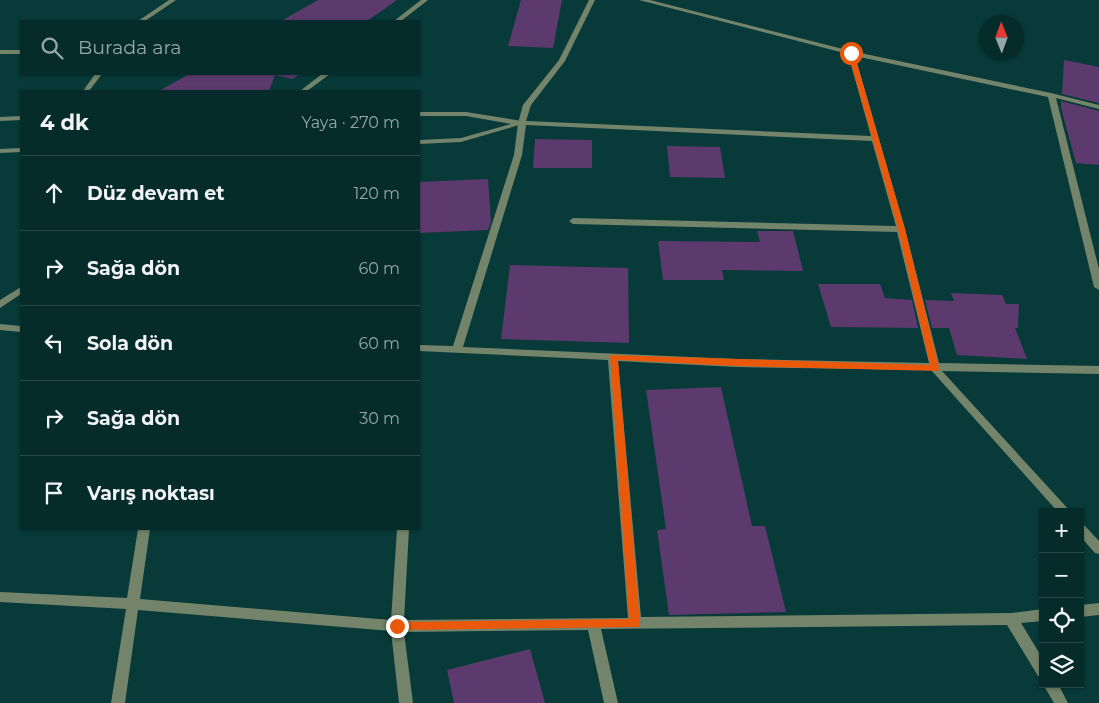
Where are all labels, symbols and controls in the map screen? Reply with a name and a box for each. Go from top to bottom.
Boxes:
north arrow [979,15,1024,60]
search box [20,20,420,75]
icon: search [38,34,66,62]
text: Burada ara [78,36,182,59]
route start [840,42,863,65]
text: 4 dk [40,110,89,135]
text: Yaya · 270 m [302,113,400,132]
icon: ahead [40,179,68,207]
text: Düz devam et [87,182,225,205]
text: 120 m [353,184,400,203]
icon: right [40,254,68,282]
text: Sağa dön [87,257,180,280]
text: 60 m [358,259,400,278]
icon: left [40,329,68,357]
text: Sola dön [87,332,173,355]
text: 60 m [358,334,400,353]
icon: right [40,404,68,432]
text: Sağa dön [87,407,180,430]
text: 30 m [359,409,400,428]
icon: arrive [40,479,68,507]
text: Varış noktası [87,482,215,505]
map controls [1039,508,1084,688]
button: + [1039,508,1084,553]
button: − [1039,553,1084,598]
button: locate [1039,598,1084,643]
route end [386,615,409,638]
button: layers [1039,643,1084,688]

